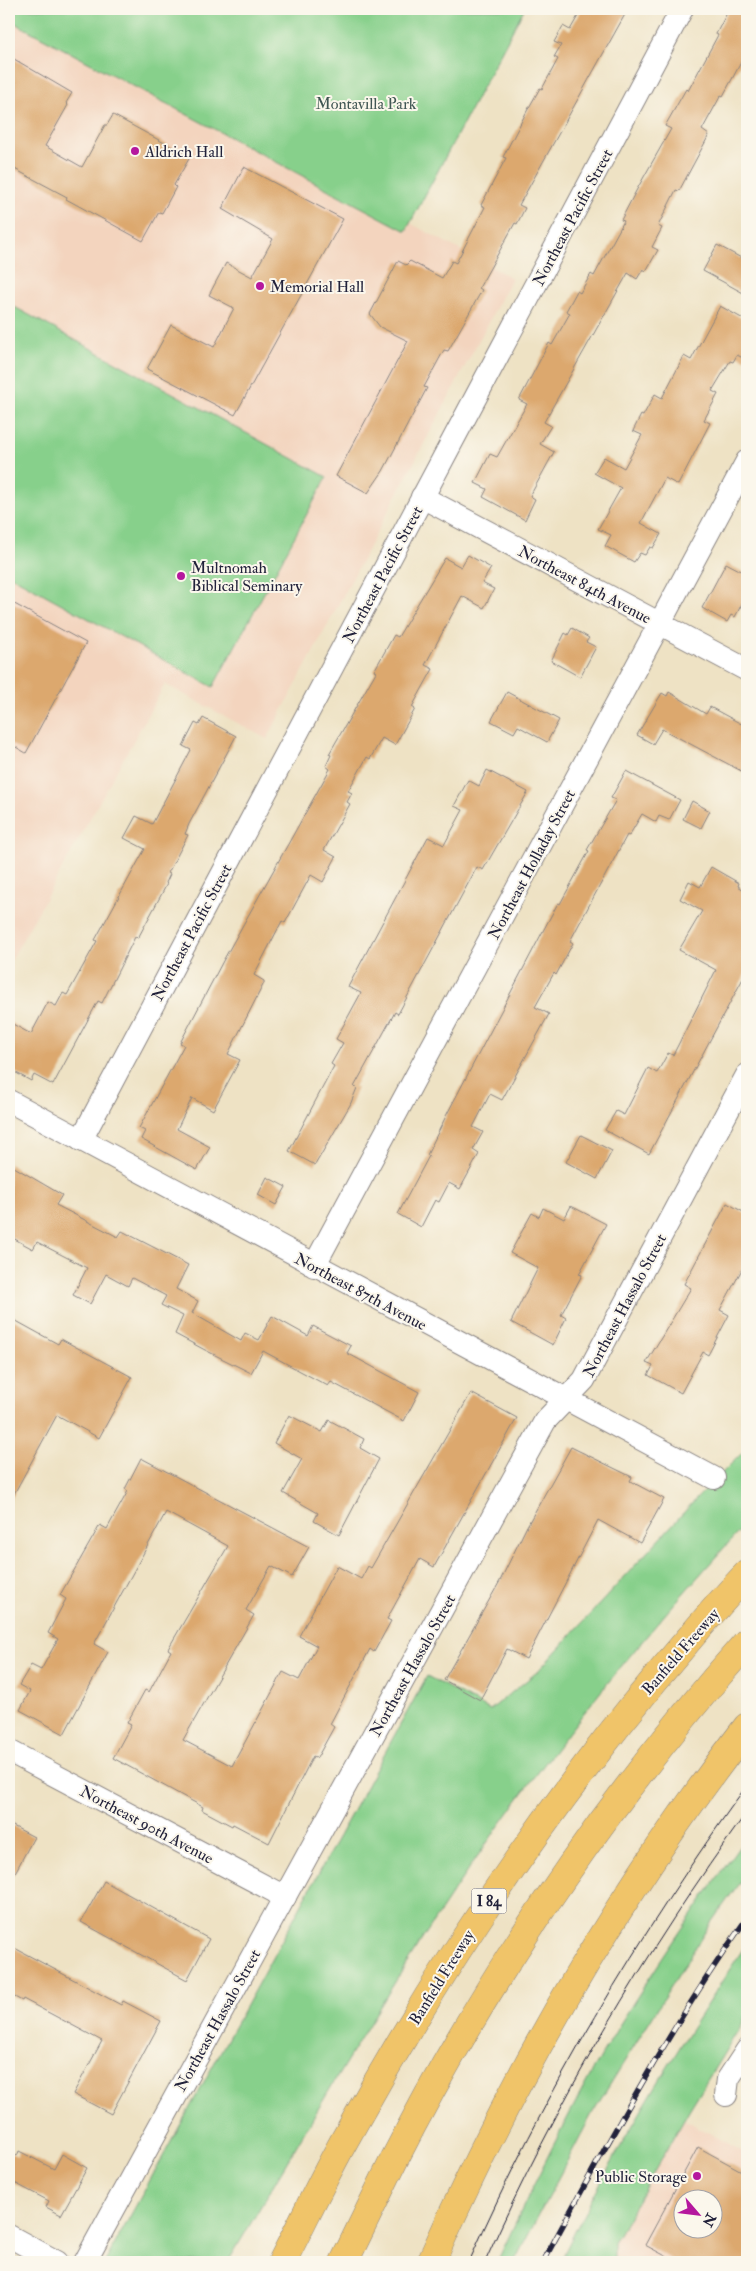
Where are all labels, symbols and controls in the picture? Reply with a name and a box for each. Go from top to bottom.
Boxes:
park label: Montavilla Park [316,94,417,114]
place label: Aldrich Hall [144,142,223,162]
marker: Aldrich Hall [129,145,141,157]
street label: Northeast Pacific Street [528,146,617,289]
place label: Memorial Hall [270,277,364,297]
marker: Memorial Hall [254,280,266,292]
street label: Northeast Pacific Street [338,503,427,646]
street label: Northeast 84th Avenue [515,541,655,629]
place label: Multnomah Biblical Seminary [191,558,303,596]
marker: Multnomah Biblical Seminary [175,570,187,582]
street label: Northeast Holladay Street [484,786,580,943]
street label: Northeast Pacific Street [147,861,236,1004]
street label: Northeast Hassalo Street [579,1230,671,1381]
street label: Northeast 87th Avenue [291,1249,430,1335]
street label: Northeast Hassalo Street [365,1591,460,1740]
street label: Banfield Freeway [638,1604,724,1699]
street label: Northeast 90th Avenue [76,1781,217,1869]
road number: I 84 [472,1888,506,1914]
street label: Banfield Freeway [405,1926,480,2029]
street label: Northeast Hassalo Street [170,1946,265,2095]
place label: Public Storage [595,2167,687,2187]
marker: Public Storage [691,2170,703,2182]
north arrow [674,2188,724,2238]
text: N [698,2209,720,2230]

